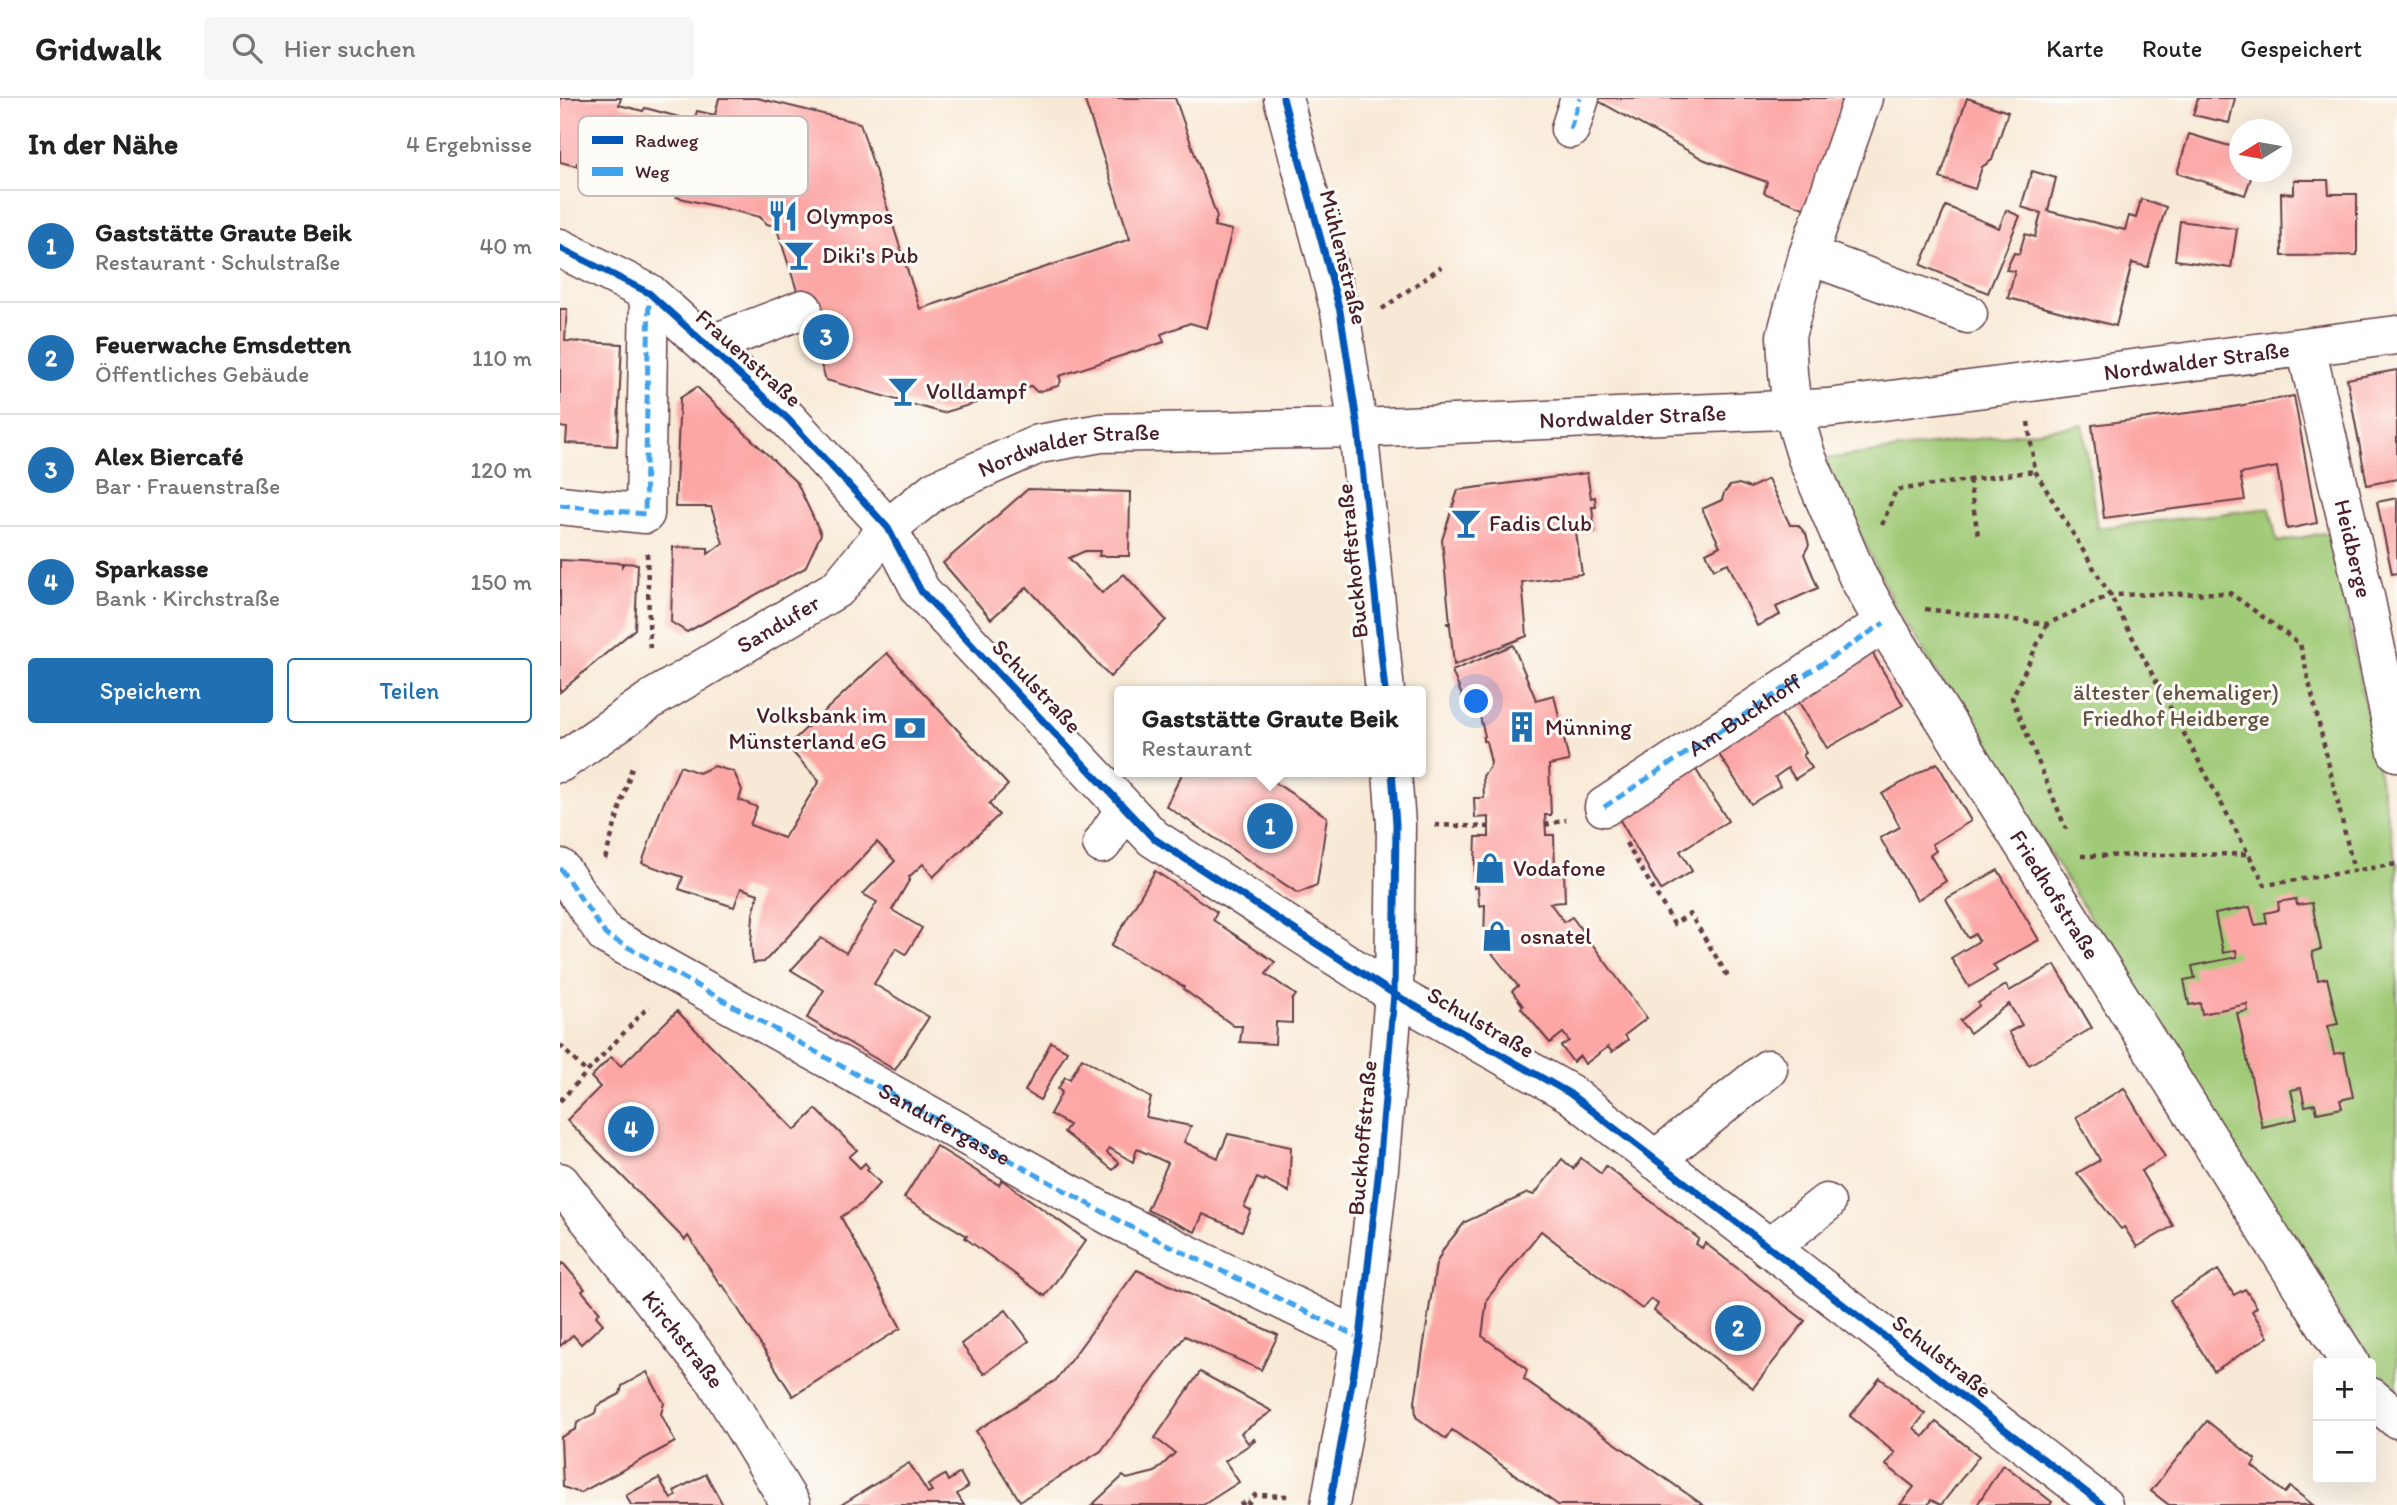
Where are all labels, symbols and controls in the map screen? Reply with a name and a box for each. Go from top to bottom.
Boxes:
search box [204,17,694,80]
text: Gridwalk [35,29,162,68]
icon: search [228,29,266,67]
text: Hier suchen [284,32,416,64]
text: Karte [2046,34,2104,63]
text: Route [2142,34,2202,63]
text: Gespeichert [2240,34,2362,63]
legend [578,116,808,196]
north arrow [2229,119,2292,182]
text: In der Nähe [28,125,178,162]
text: Radweg [635,129,699,152]
text: 4 Ergebnisse [406,130,532,158]
text: Weg [635,160,670,183]
street label: Mühlenstraße [1314,187,1374,327]
restaurant icon: Olympos [766,199,800,233]
place label: Olympos [806,202,894,230]
text: Gaststätte Graute Beik [95,216,352,248]
text: 1 [46,232,56,260]
text: 40 m [479,232,532,260]
bar icon: Diki's Pub [782,238,816,272]
place label: Diki's Pub [822,241,919,269]
text: Restaurant · Schulstraße [95,248,340,276]
street label: Frauenstraße [690,303,808,413]
pin: 3 [803,311,849,363]
text: Feuerwache Emsdetten [95,328,351,360]
street label: Nordwalder Straße [2102,335,2291,387]
text: 2 [45,344,57,372]
text: 110 m [472,344,532,372]
text: Öffentliches Gebäude [95,360,309,388]
bar icon: Volldampf [886,374,920,408]
place label: Volldampf [926,377,1027,405]
street label: Nordwalder Straße [1539,398,1727,434]
street label: Nordwalder Straße [973,418,1160,483]
text: Alex Biercafé [95,440,244,472]
text: 3 [45,456,57,484]
text: 120 m [471,456,532,484]
text: Bar · Frauenstraße [95,472,280,500]
street label: Buckhoffstraße [1330,482,1374,640]
street label: Heidberge [2328,496,2379,601]
bar icon: Fadis Club [1449,506,1483,540]
place label: Fadis Club [1489,509,1592,537]
text: Sparkasse [95,552,209,584]
text: 4 [44,568,58,596]
text: 150 m [471,568,532,596]
text: Bank · Kirchstraße [95,584,280,612]
street label: Sandufer [732,588,825,659]
street label: Schulstraße [986,633,1088,739]
button: Speichern [28,658,273,723]
button: Teilen [287,658,532,723]
street label: Am Buckhoff [1682,667,1807,762]
park label: ältester (ehemaliger) Friedhof Heidberge [2073,678,2279,732]
your location [1459,684,1493,718]
popup [1114,686,1426,777]
place label: Volksbank im Münsterland eG [729,701,887,755]
text: Gaststätte Graute Beik [1142,702,1398,734]
building icon: Münning [1505,710,1539,744]
bank icon: Volksbank im Münsterland eG [893,711,927,745]
place label: Münning [1545,713,1632,741]
text: Restaurant [1142,734,1252,762]
pin: 1 [1247,800,1293,852]
street label: Friedhofstraße [2004,825,2106,964]
shop icon: Vodafone [1473,851,1507,885]
place label: Vodafone [1513,854,1606,882]
shop icon: osnatel [1480,919,1514,953]
place label: osnatel [1520,922,1592,950]
street label: Schulstraße [1422,980,1540,1064]
street label: Buckhoffstraße [1341,1059,1383,1217]
street label: Sandufergasse [874,1076,1016,1172]
pin: 4 [608,1103,654,1155]
street label: Kirchstraße [636,1285,731,1393]
pin: 2 [1715,1302,1761,1354]
street label: Schulstraße [1886,1308,1998,1404]
map controls [2313,1358,2376,1484]
button: + [2313,1358,2376,1421]
button: − [2313,1421,2376,1484]

